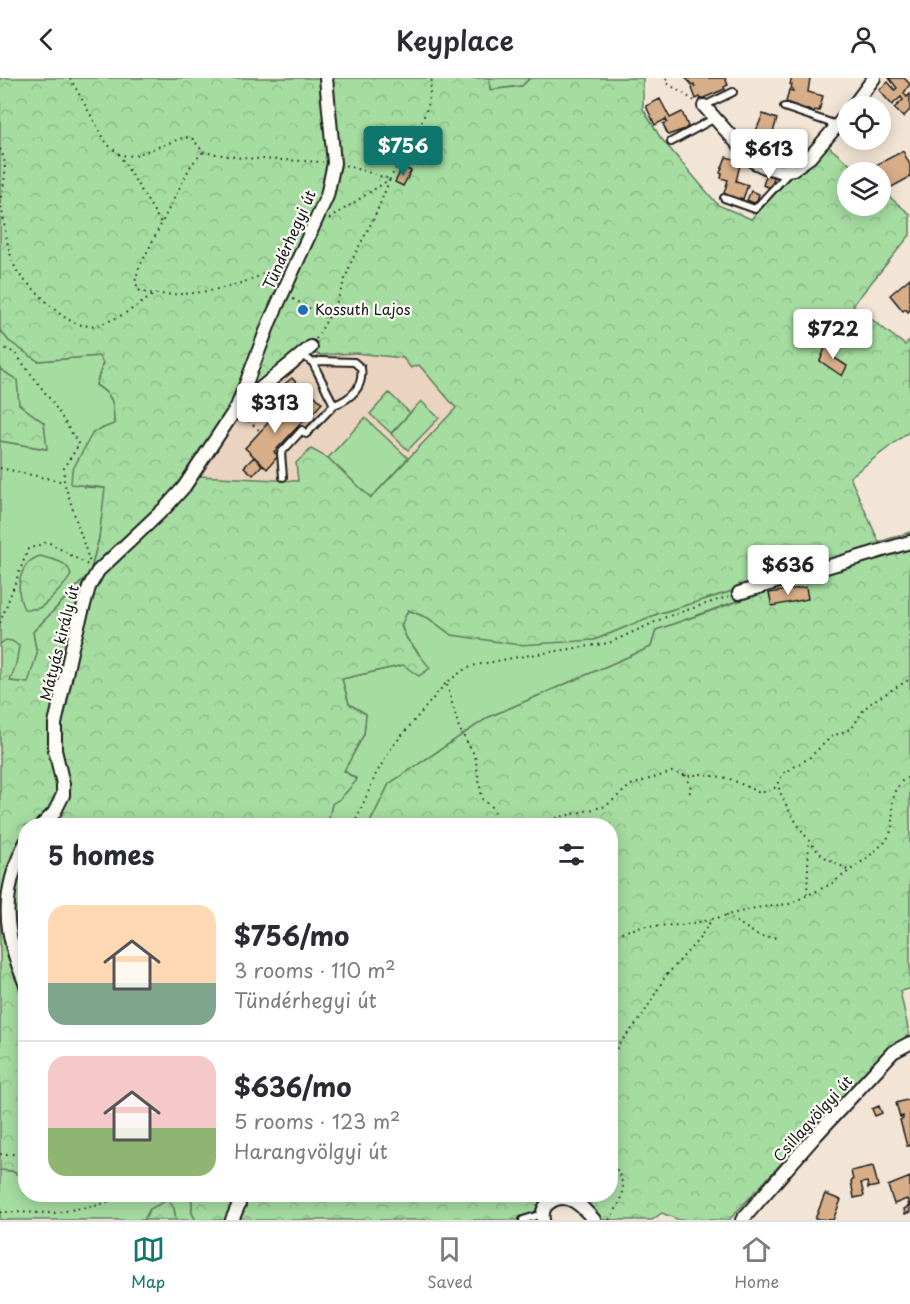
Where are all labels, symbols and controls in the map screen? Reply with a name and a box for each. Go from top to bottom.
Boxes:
text: Keyplace [396,19,514,60]
icon: back [30,23,63,56]
icon: person [847,23,880,56]
map controls [837,96,891,216]
button: locate [837,96,891,150]
pin: $756 [367,126,439,177]
pin: $613 [733,129,805,180]
text: $756 [378,130,428,160]
text: $613 [745,133,793,163]
button: layers [837,162,891,216]
street label: Tündérhegyi út [256,186,321,293]
place label: Kossuth Lajos [315,297,411,320]
marker: Kossuth Lajos [296,303,310,317]
pin: $722 [797,309,869,360]
text: $722 [807,313,859,343]
pin: $313 [239,383,311,434]
text: $313 [251,387,299,417]
pin: $636 [752,545,824,596]
text: $636 [762,549,814,579]
street label: Mátyás király út [33,582,84,703]
text: 5 homes [48,835,154,874]
icon: filters [555,838,588,871]
text: $756/mo [234,916,349,955]
icon: home [96,929,168,1001]
text: 3 rooms · 110 m² [234,955,396,985]
text: Tündérhegyi út [234,985,377,1015]
text: $636/mo [234,1067,352,1106]
street label: Csillagvölgyi út [767,1070,857,1166]
icon: home [96,1080,168,1152]
text: 5 rooms · 123 m² [234,1106,400,1136]
text: Harangvölgyi út [234,1136,388,1166]
tab: Map [131,1233,165,1293]
tab: Saved [427,1233,473,1293]
tab: Home [735,1233,779,1293]

